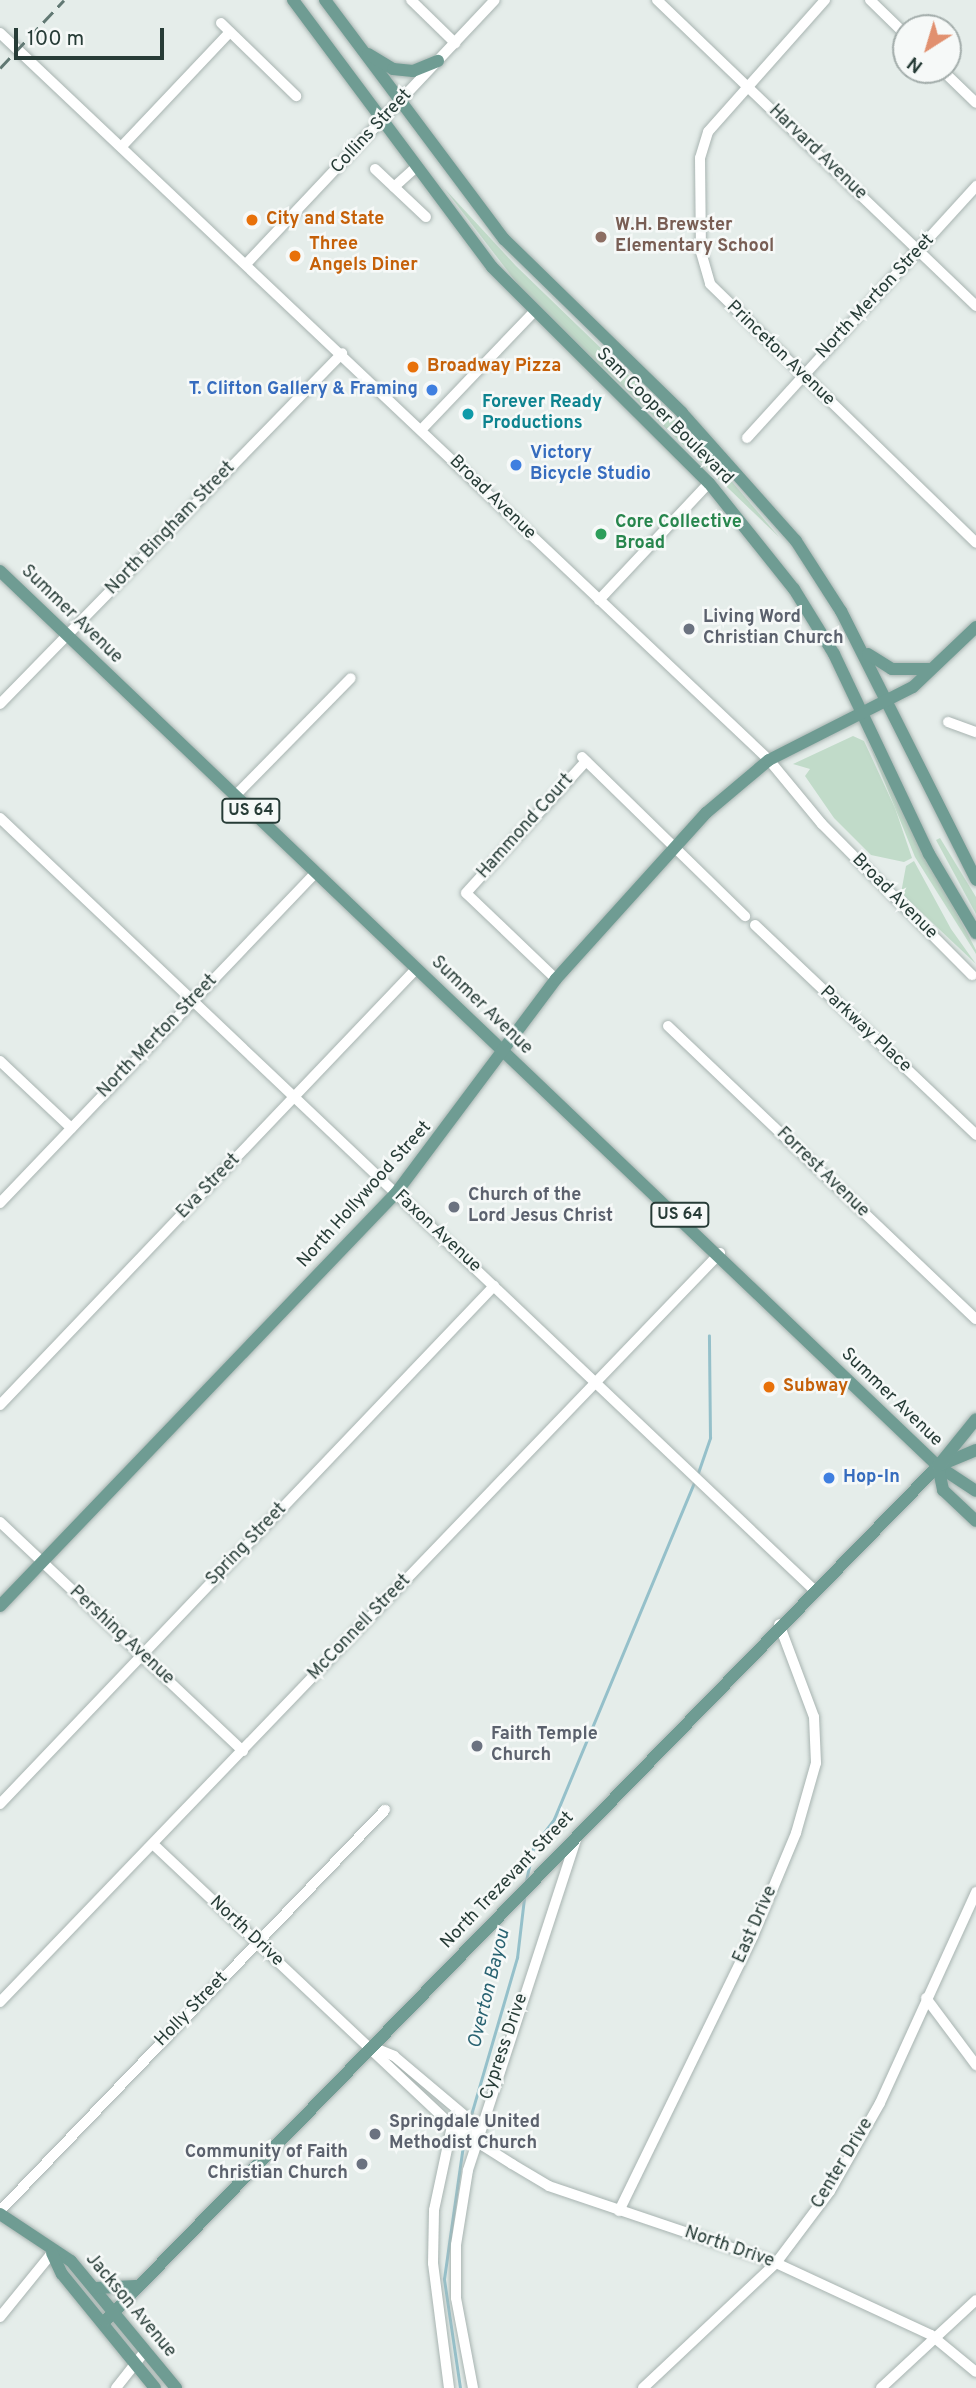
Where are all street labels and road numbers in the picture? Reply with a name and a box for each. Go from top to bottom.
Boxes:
street label: Collins Street [327,85,417,179]
street label: Harvard Avenue [763,101,871,205]
street label: North Merton Street [813,230,939,364]
street label: Princeton Avenue [721,297,839,411]
street label: Sam Cooper Boulevard [591,344,737,490]
street label: Broad Avenue [444,451,540,545]
street label: North Bingham Street [102,458,240,600]
street label: Summer Avenue [16,561,126,669]
street label: Hammond Court [473,770,579,884]
road number: US 64 [221,798,281,824]
street label: Broad Avenue [846,849,942,945]
street label: Summer Avenue [426,952,536,1060]
street label: North Merton Street [94,971,222,1103]
street label: Parkway Place [815,982,915,1078]
street label: North Hollywood Street [294,1117,436,1273]
street label: Forrest Avenue [771,1123,873,1223]
street label: Eva Street [173,1150,245,1224]
street label: Faxon Avenue [389,1186,485,1278]
road number: US 64 [650,1203,710,1228]
street label: Summer Avenue [836,1344,946,1452]
street label: Spring Street [202,1499,292,1591]
street label: McConnell Street [304,1571,416,1685]
street label: Pershing Avenue [64,1582,178,1690]
street label: North Trezevant Street [437,1808,579,1954]
street label: East Drive [729,1883,783,1967]
street label: North Drive [204,1892,288,1972]
street label: Holly Street [151,1968,233,2052]
street label: Cypress Drive [477,1991,533,2103]
street label: Center Drive [808,2115,878,2213]
street label: North Drive [681,2223,777,2273]
street label: Jackson Avenue [80,2249,180,2363]

